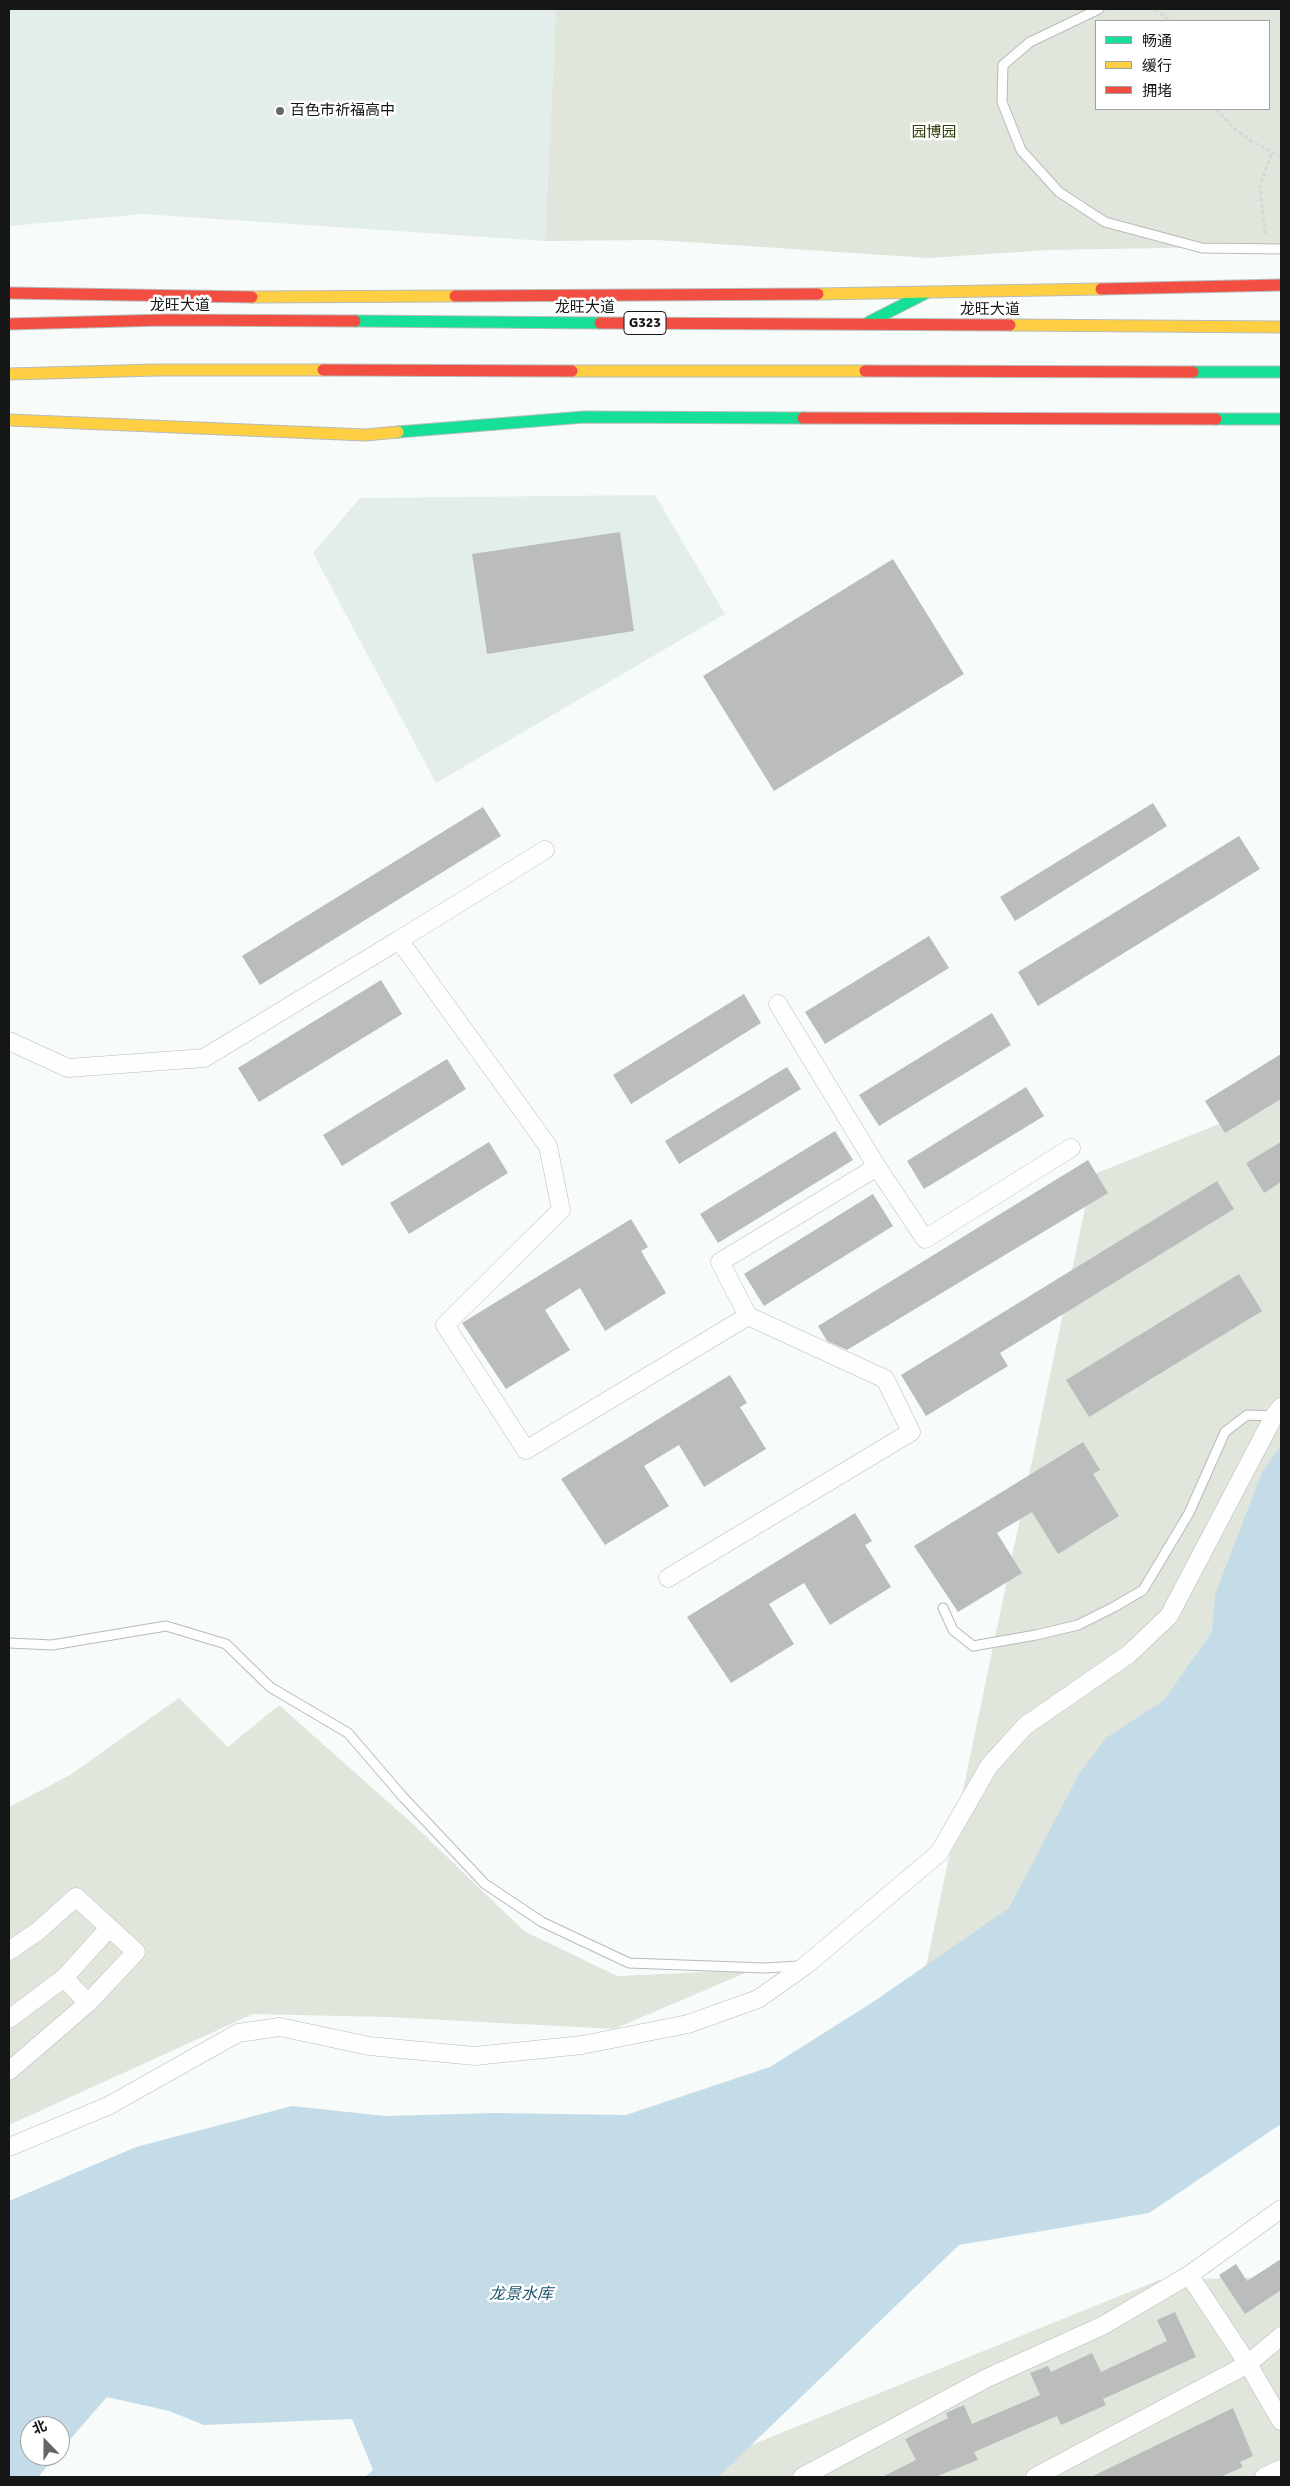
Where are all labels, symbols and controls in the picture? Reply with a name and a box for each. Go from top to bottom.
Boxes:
legend [1095,20,1270,110]
text: 畅通 [1142,32,1172,50]
text: 缓行 [1142,57,1172,75]
text: 拥堵 [1142,82,1172,100]
place label: 百色市祈福高中 [290,102,395,120]
marker: 百色市祈福高中 [274,105,286,117]
park label: 园博园 [912,124,956,142]
street label: 龙旺大道 [150,297,210,315]
street label: 龙旺大道 [555,299,615,317]
street label: 龙旺大道 [960,301,1020,319]
road number: G323 [624,312,666,334]
water label: 龙景水库 [489,2285,553,2305]
north arrow [20,2416,70,2466]
text: 北 [30,2417,49,2438]

